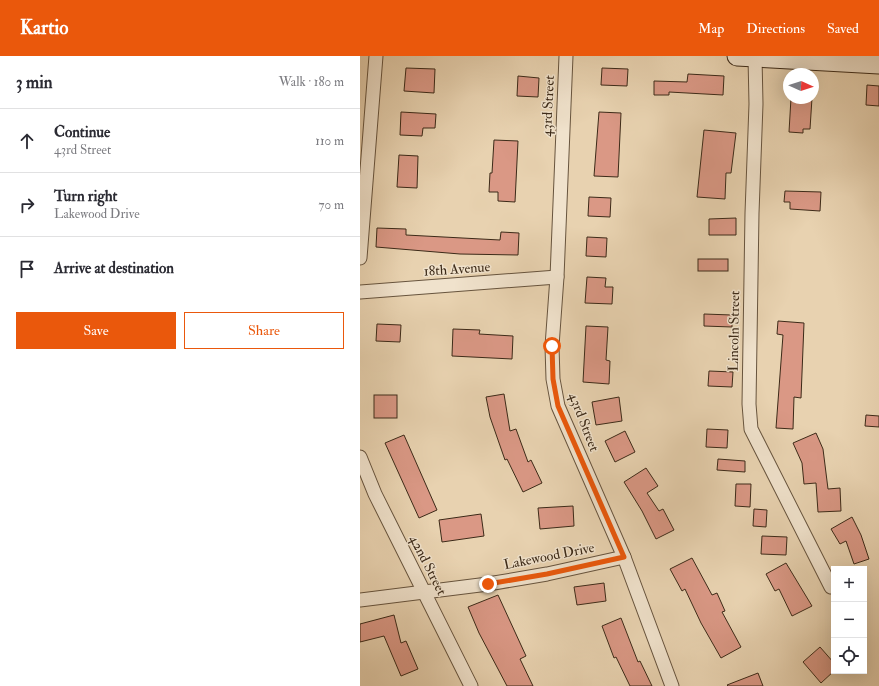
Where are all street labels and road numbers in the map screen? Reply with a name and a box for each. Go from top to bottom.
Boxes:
street label: 43rd Street [538,74,558,137]
street label: 18th Avenue [423,258,491,280]
street label: Lincoln Street [725,290,743,372]
street label: 43rd Street [565,390,603,454]
street label: 42nd Street [406,532,451,598]
street label: Lakewood Drive [502,539,596,573]

